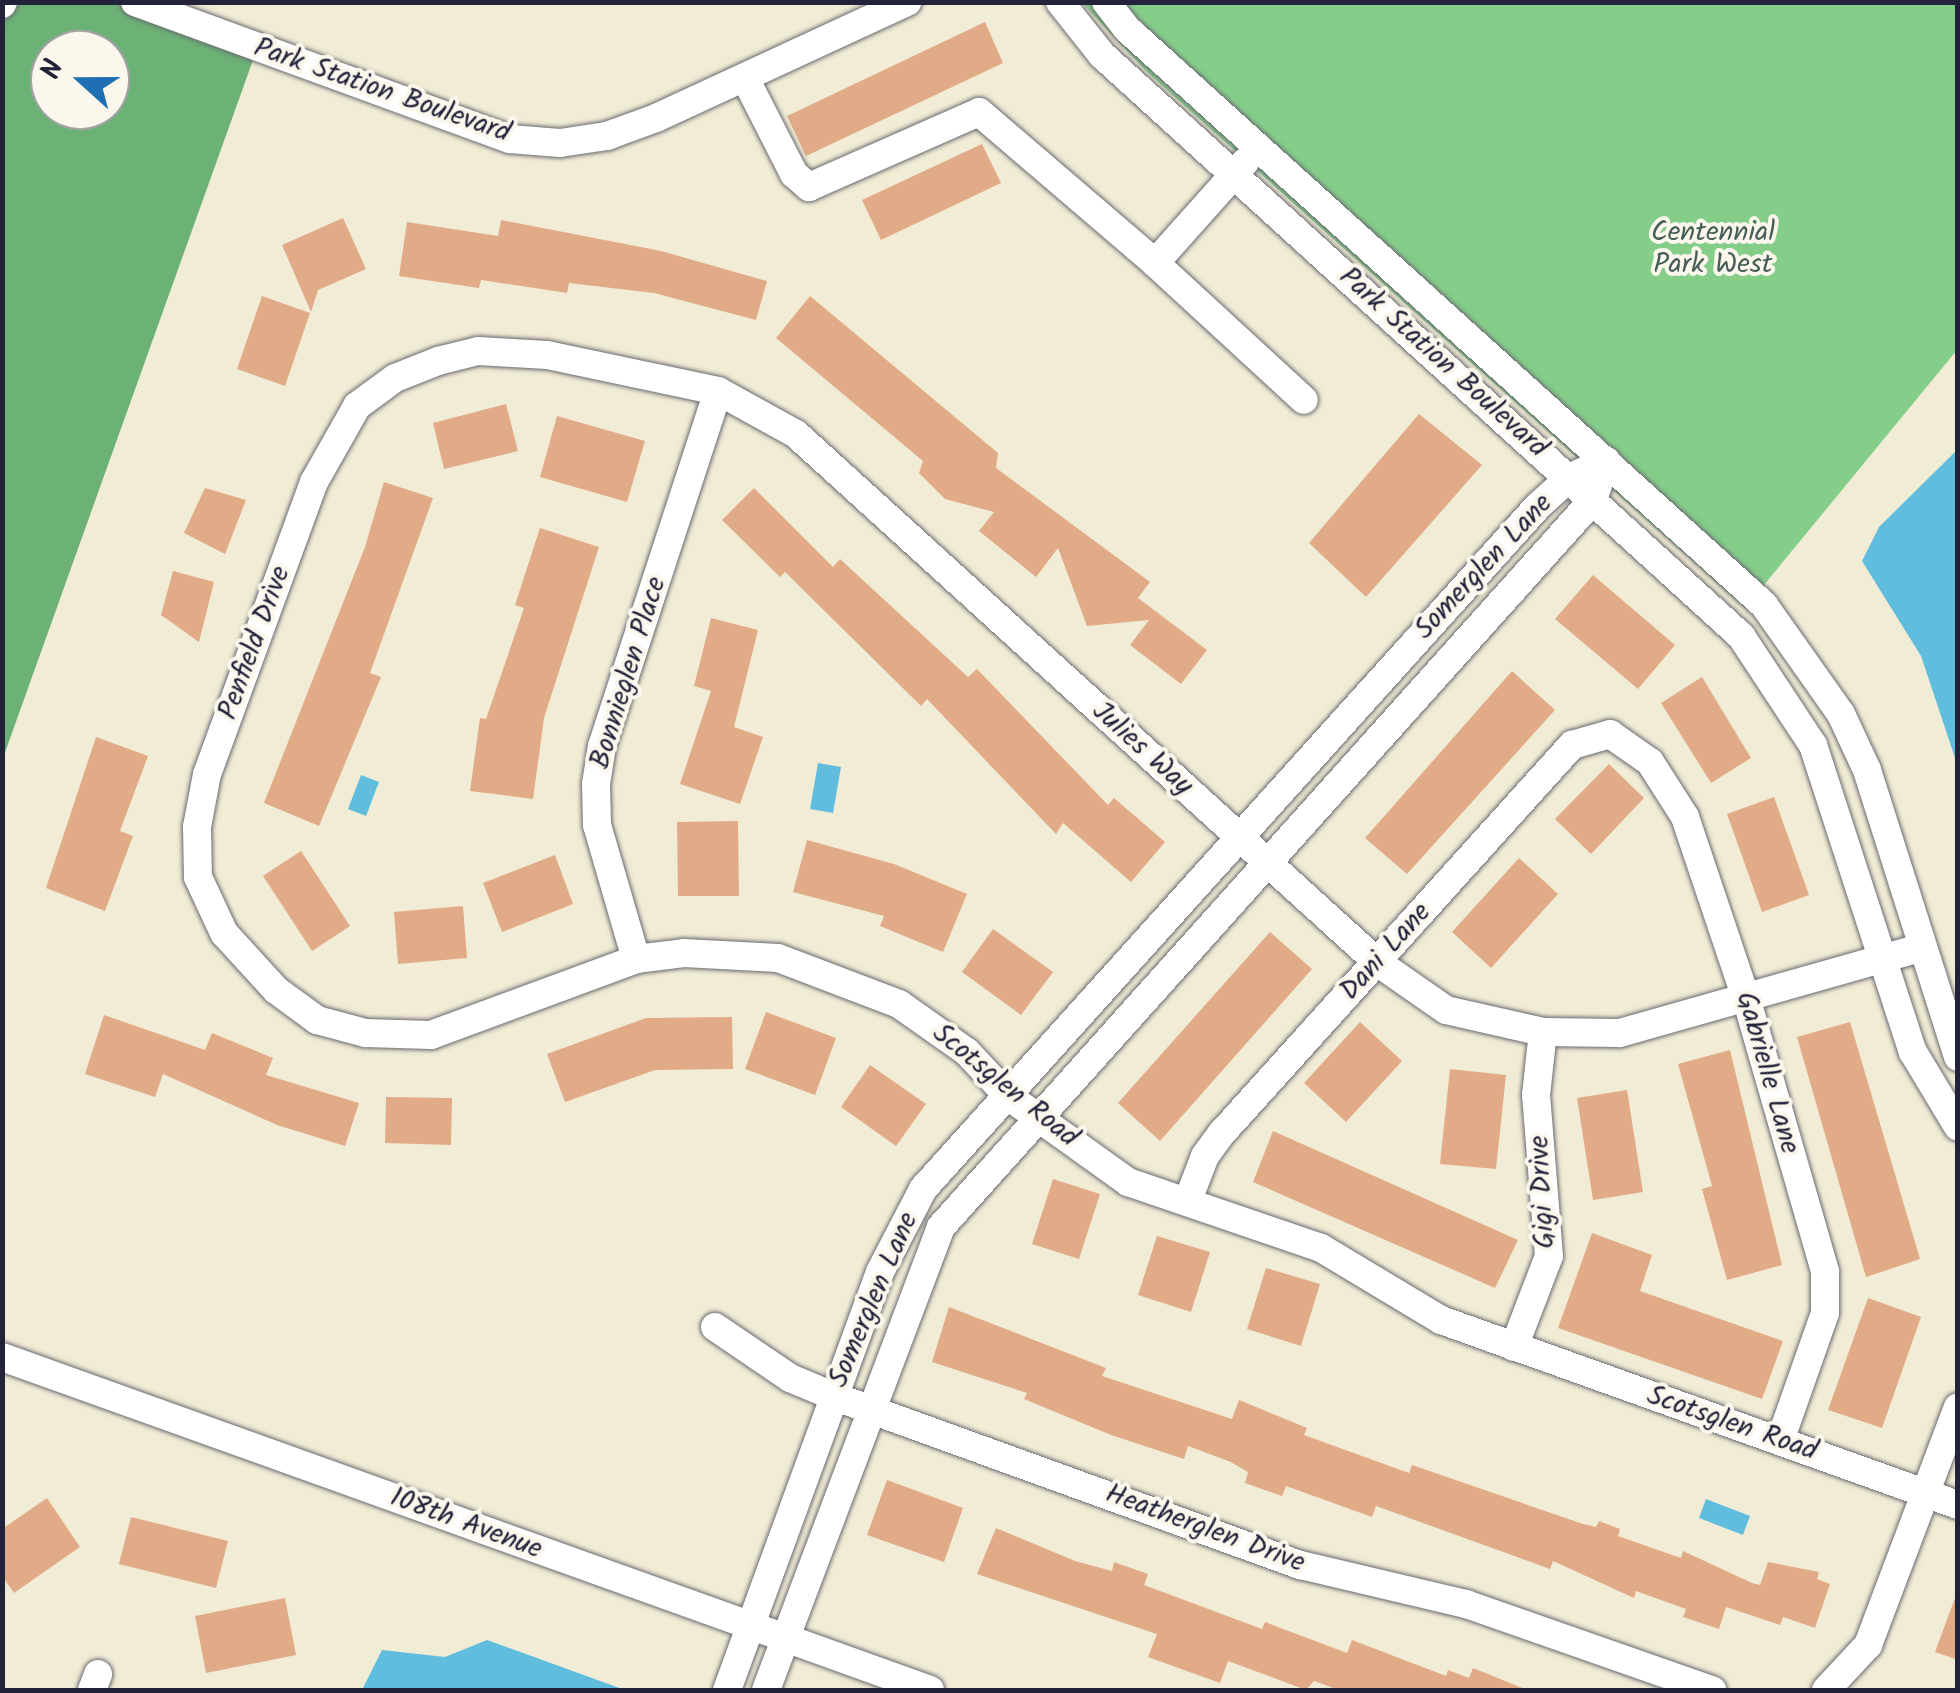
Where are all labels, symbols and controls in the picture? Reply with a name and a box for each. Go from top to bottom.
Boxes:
north arrow [30,30,130,130]
street label: Park Station Boulevard [249,31,515,151]
text: N [29,53,78,86]
park label: Centennial Park West [1651,216,1775,282]
street label: Park Station Boulevard [1332,261,1554,465]
street label: Somerglen Lane [1408,487,1560,647]
street label: Penfield Drive [212,562,298,724]
street label: Bonnieglen Place [584,573,674,773]
street label: Julies Way [1085,695,1199,803]
street label: Dani Lane [1333,896,1439,1008]
street label: Gabrielle Lane [1728,988,1806,1158]
street label: Scotsglen Road [925,1017,1085,1155]
street label: Gigi Drive [1523,1135,1563,1249]
street label: Somerglen Lane [822,1208,926,1392]
street label: Scotsglen Road [1642,1379,1822,1469]
street label: Heatherglen Drive [1101,1477,1309,1581]
street label: 108th Avenue [385,1481,547,1567]

